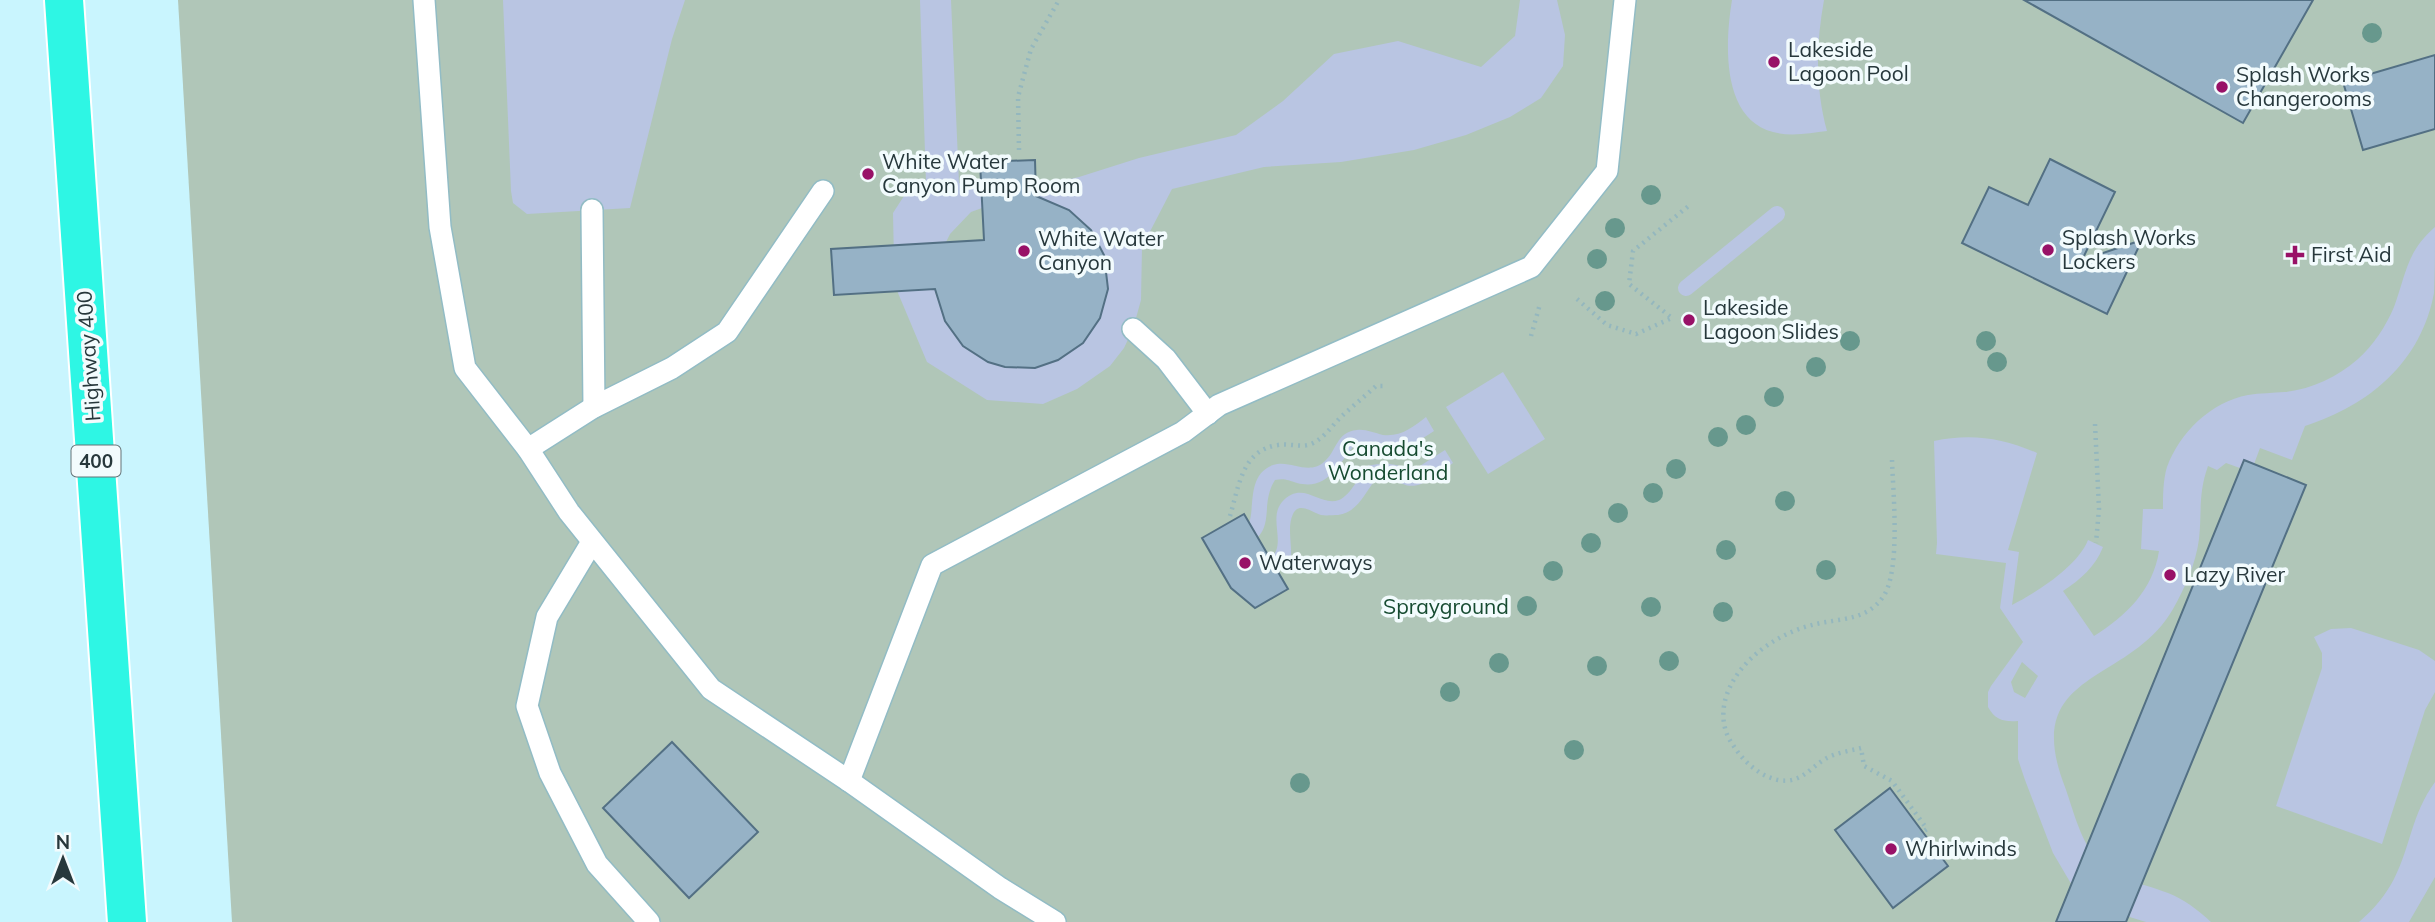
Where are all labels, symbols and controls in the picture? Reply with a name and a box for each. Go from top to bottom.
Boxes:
place label: Lakeside Lagoon Pool [1788,36,1909,86]
marker: Lakeside Lagoon Pool [1766,54,1782,70]
place label: Splash Works Changerooms [2236,61,2372,111]
marker: Splash Works Changerooms [2214,79,2230,95]
place label: White Water Canyon Pump Room [882,148,1080,198]
marker: White Water Canyon Pump Room [860,166,876,182]
place label: Splash Works Lockers [2062,224,2196,274]
place label: White Water Canyon [1038,225,1164,275]
place label: First Aid [2311,241,2392,267]
marker: Splash Works Lockers [2040,242,2056,258]
marker: White Water Canyon [1016,243,1032,259]
marker: First Aid [2285,245,2305,265]
street label: Highway 400 [70,290,106,422]
place label: Lakeside Lagoon Slides [1703,294,1839,344]
marker: Lakeside Lagoon Slides [1681,312,1697,328]
park label: Canada's Wonderland [1328,435,1448,485]
road number: 400 [72,446,120,476]
place label: Waterways [1259,549,1373,575]
marker: Waterways [1237,555,1253,571]
place label: Lazy River [2184,561,2285,587]
marker: Lazy River [2162,567,2178,583]
park label: Sprayground [1383,593,1509,619]
north arrow [28,824,98,894]
text: N [56,830,70,854]
place label: Whirlwinds [1905,835,2017,861]
marker: Whirlwinds [1883,841,1899,857]

